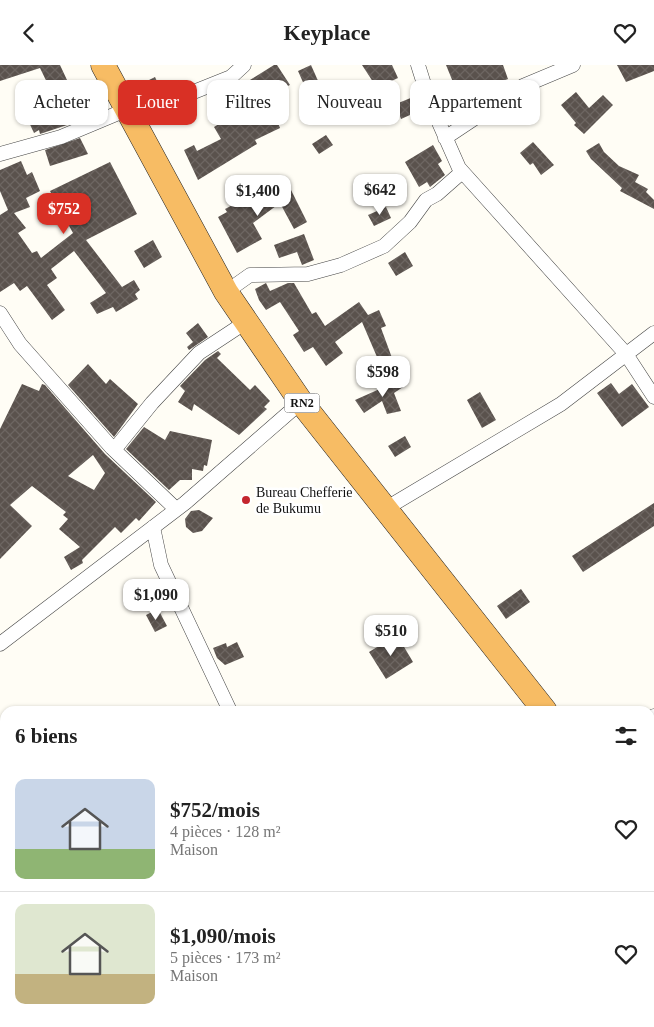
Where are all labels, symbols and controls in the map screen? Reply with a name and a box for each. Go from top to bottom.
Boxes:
icon: back [15,19,43,47]
icon: heart [611,19,639,47]
text: Keyplace [284,20,370,45]
chip: Acheter [15,80,108,125]
chip: Louer [118,80,197,125]
chip: Filtres [207,80,289,125]
chip: Nouveau [299,80,400,125]
chip: Appartement [410,80,540,125]
pin: $642 [350,173,410,216]
pin: $1,400 [217,175,299,217]
text: $642 [364,181,396,198]
text: $1,400 [236,182,280,199]
pin: $752 [34,193,94,235]
text: $752 [48,200,80,217]
pin: $598 [353,355,413,398]
text: $598 [367,363,399,380]
road number: RN2 [284,393,320,413]
place label: Bureau Chefferie de Bukumu [256,485,353,516]
marker: Bureau Chefferie de Bukumu [240,494,252,506]
pin: $1,090 [115,579,197,621]
text: $1,090 [134,586,178,603]
pin: $510 [361,615,421,657]
text: $510 [375,622,407,639]
icon: filters [612,722,640,750]
text: 6 biens [15,724,77,748]
text: $752/mois [170,798,260,822]
icon: home [55,799,115,859]
icon: heart [612,815,640,843]
text: 4 pièces · 128 m² [170,823,281,840]
text: Maison [170,841,218,858]
icon: home [55,924,115,984]
text: $1,090/mois [170,924,276,948]
icon: heart [612,940,640,968]
text: 5 pièces · 173 m² [170,949,281,966]
text: Maison [170,967,218,984]

